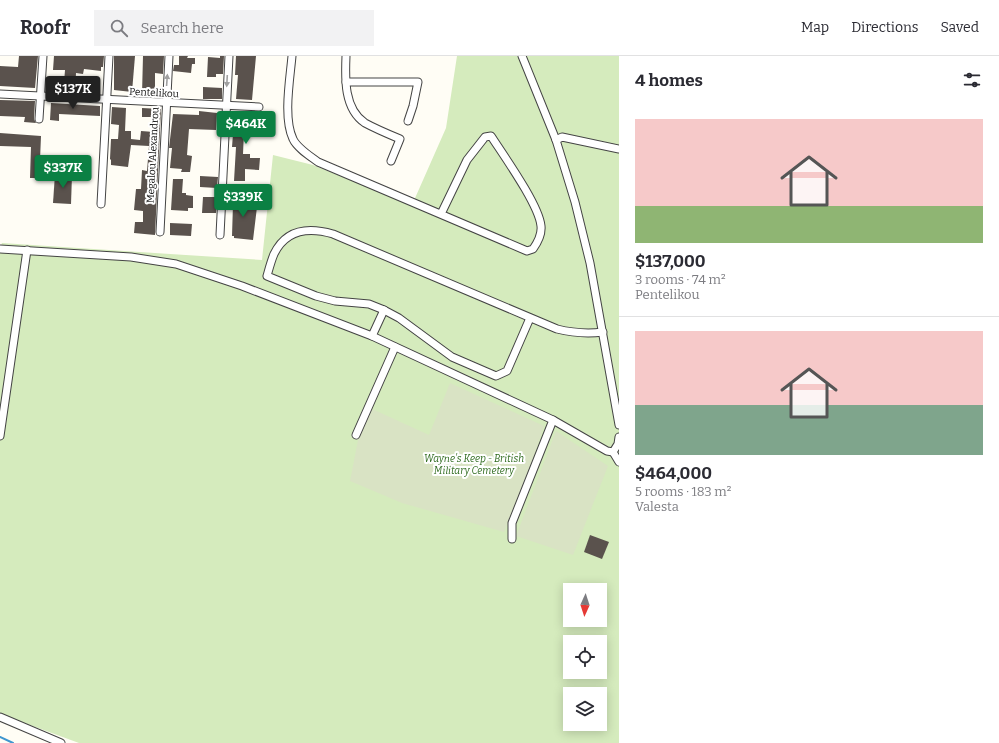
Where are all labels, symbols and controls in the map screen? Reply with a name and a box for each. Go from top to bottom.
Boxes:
search box [94,10,374,46]
text: Roofr [20,16,70,39]
icon: search [108,17,130,39]
text: Search here [140,19,224,37]
text: Map [801,19,829,36]
text: Directions [851,19,919,36]
text: Saved [941,19,979,36]
icon: filters [961,69,983,91]
text: 4 homes [635,70,703,91]
one-way arrow [164,74,171,86]
one-way arrow [224,75,231,87]
pin: $137K [45,76,101,110]
text: $137K [54,81,92,96]
street label: Pentelikou [129,86,179,100]
street label: Megalou Alexandrou [144,107,162,203]
pin: $464K [218,111,274,145]
text: $464K [226,116,266,131]
icon: home [773,145,845,217]
pin: $337K [35,155,91,189]
text: $337K [44,160,82,175]
pin: $339K [215,184,271,218]
text: $339K [223,189,263,204]
text: $137,000 [635,251,706,272]
text: 3 rooms · 74 m² [635,272,726,287]
text: Pentelikou [635,287,700,302]
icon: home [773,357,845,429]
park label: Wayne's Keep - British Military Cemetery [424,453,524,477]
text: $464,000 [635,463,712,484]
text: 5 rooms · 183 m² [635,484,731,499]
text: Valesta [635,499,679,514]
north arrow [563,583,607,627]
map controls [563,583,607,731]
button: locate [563,635,607,679]
button: layers [563,687,607,731]

